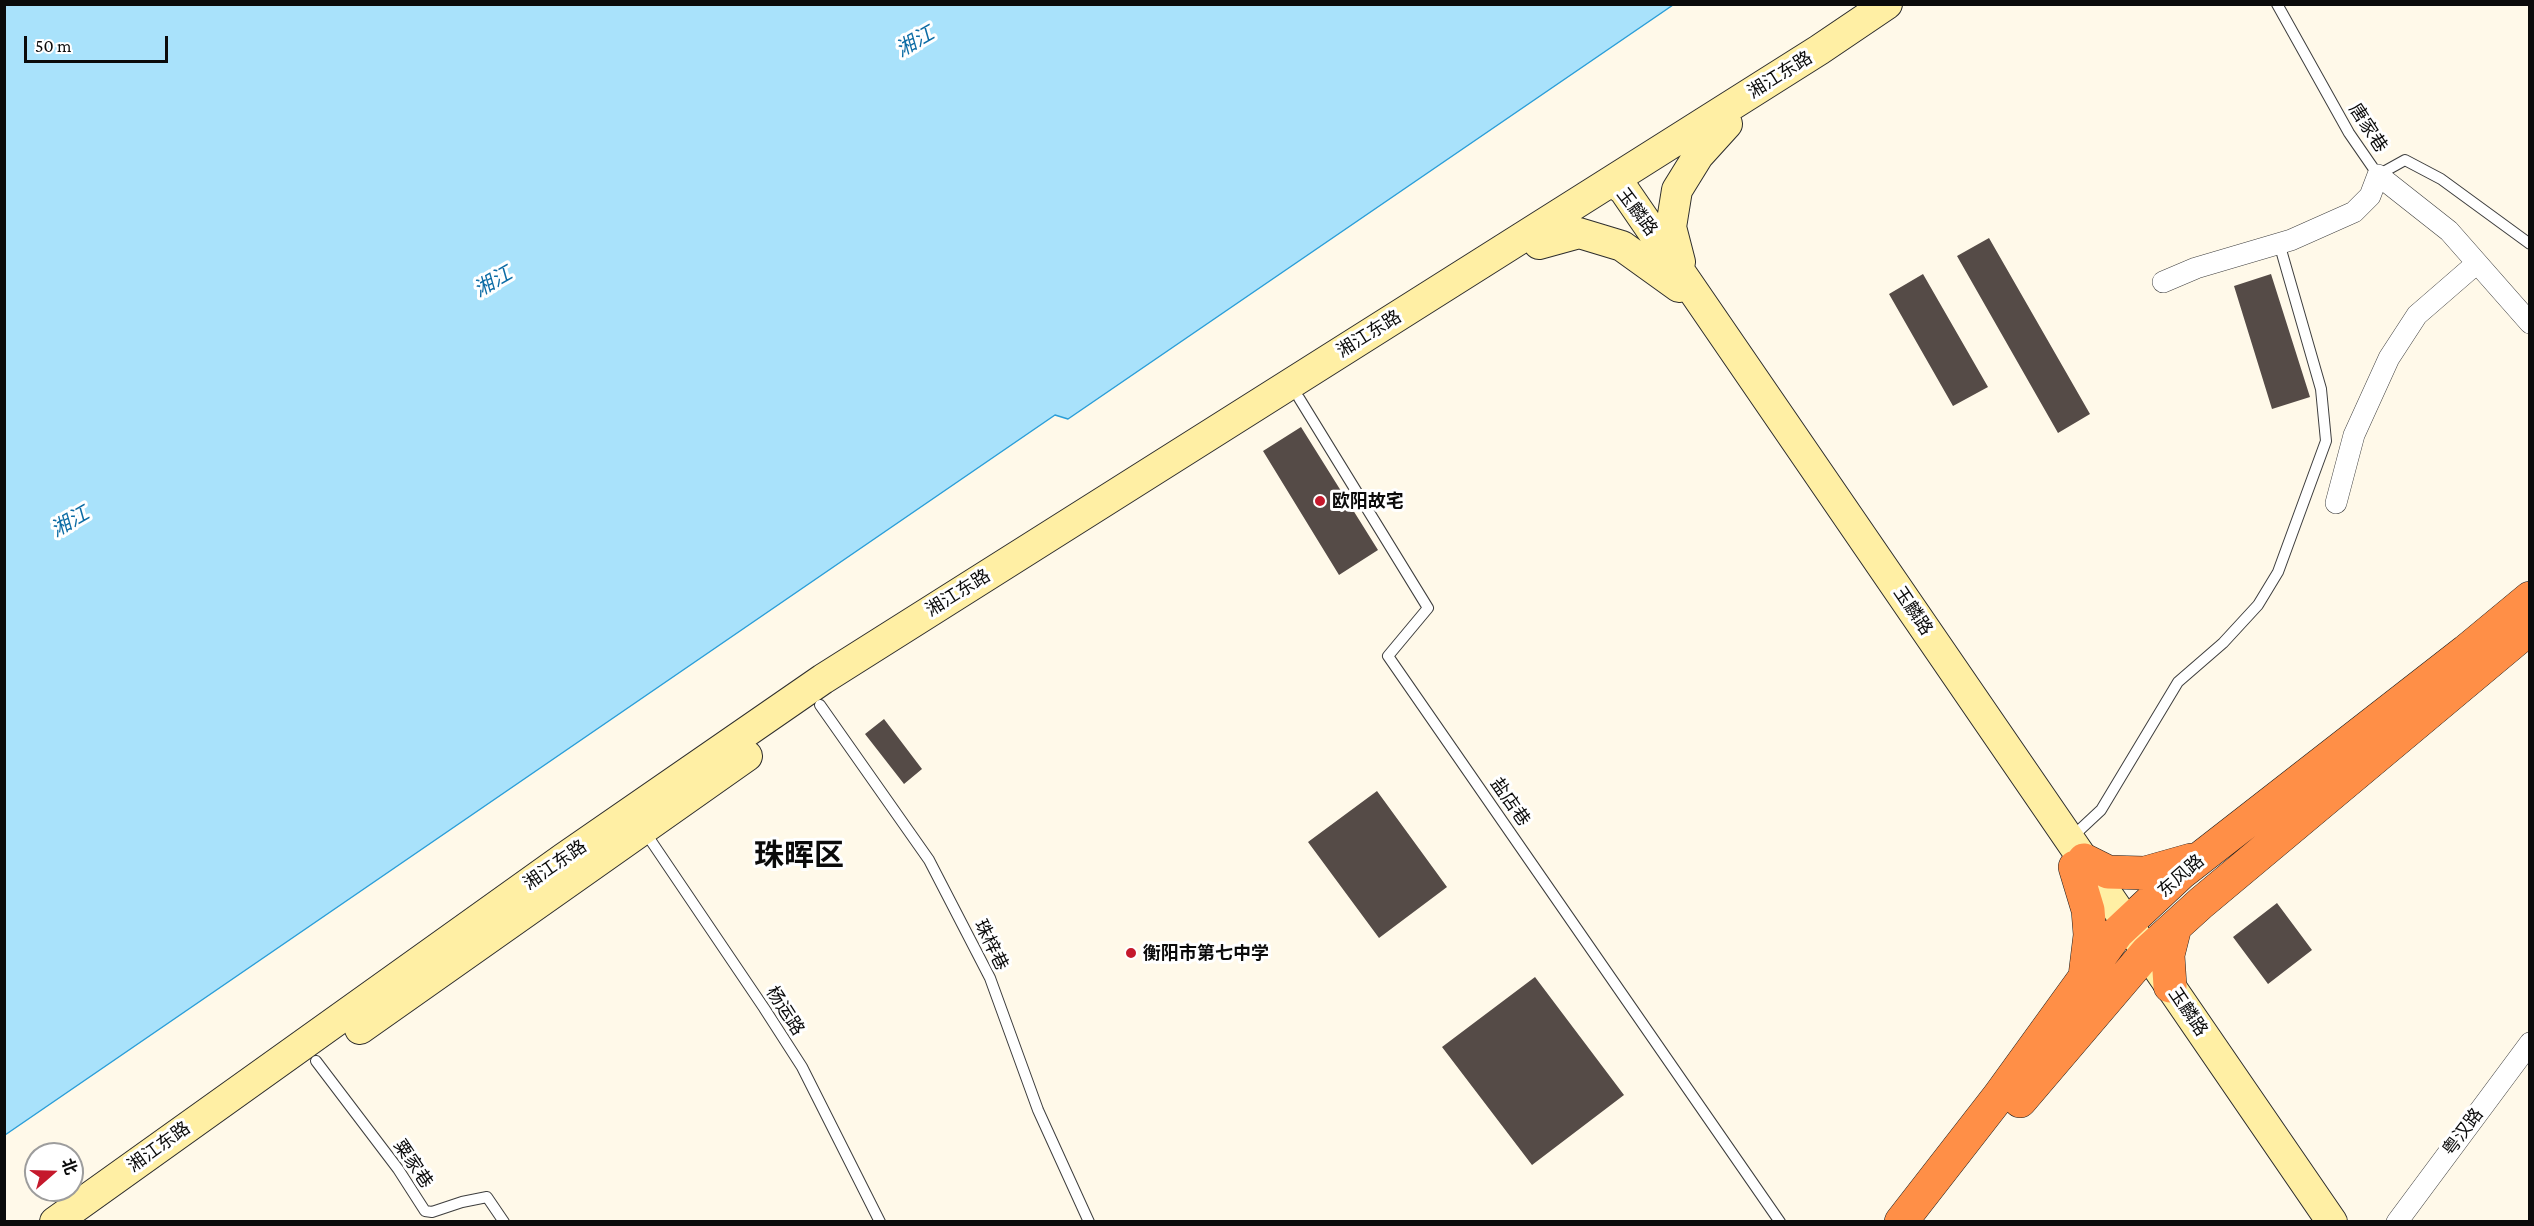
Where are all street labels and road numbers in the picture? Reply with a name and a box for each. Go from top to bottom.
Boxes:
street label: 湘江东路 [1744,47,1816,103]
street label: 唐家巷 [2344,99,2392,157]
street label: 玉麟路 [1612,184,1662,240]
street label: 湘江东路 [1333,306,1405,362]
street label: 湘江东路 [922,565,994,621]
street label: 玉麟路 [1889,583,1937,639]
street label: 盐店巷 [1486,774,1534,830]
street label: 湘江东路 [519,836,591,894]
street label: 东风路 [2154,850,2208,902]
street label: 珠梓巷 [969,916,1013,974]
street label: 杨运路 [761,982,809,1040]
street label: 玉麟路 [2164,984,2212,1040]
street label: 粤汉路 [2438,1104,2488,1160]
street label: 湘江东路 [124,1117,194,1177]
street label: 粟家巷 [389,1136,437,1192]

